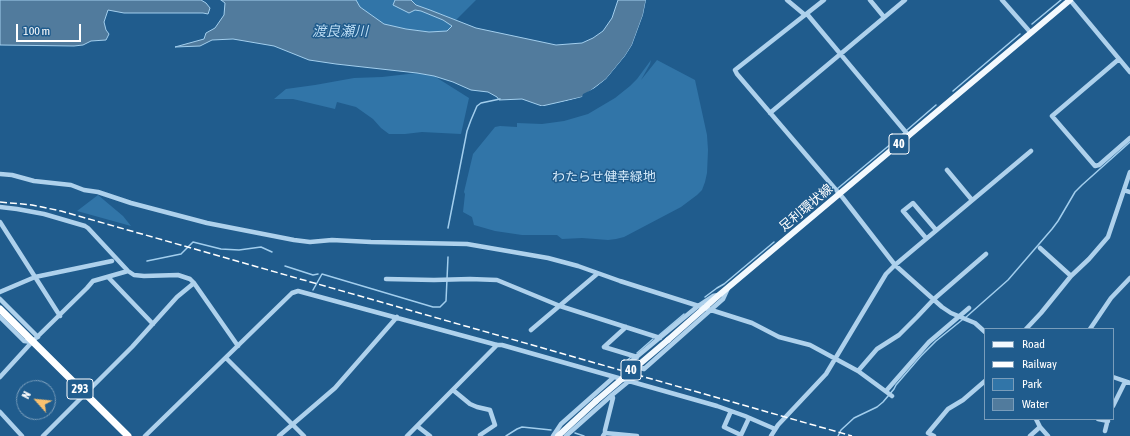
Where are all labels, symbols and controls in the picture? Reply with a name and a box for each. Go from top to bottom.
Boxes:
scale bar [18,16,83,42]
text: 100 m [23,24,50,38]
water label: 渡良瀬川 [312,24,368,40]
road number: 40 [889,134,909,154]
park label: わたらせ健幸緑地 [552,169,656,185]
street label: 足利環状線 [776,181,836,235]
legend [984,328,1114,420]
text: Road [1022,337,1045,351]
text: Railway [1022,357,1057,371]
road number: 40 [621,360,641,380]
text: Park [1022,377,1042,391]
road number: 293 [67,379,93,399]
north arrow [16,380,56,420]
text: N [19,389,33,401]
text: Water [1022,397,1048,411]

